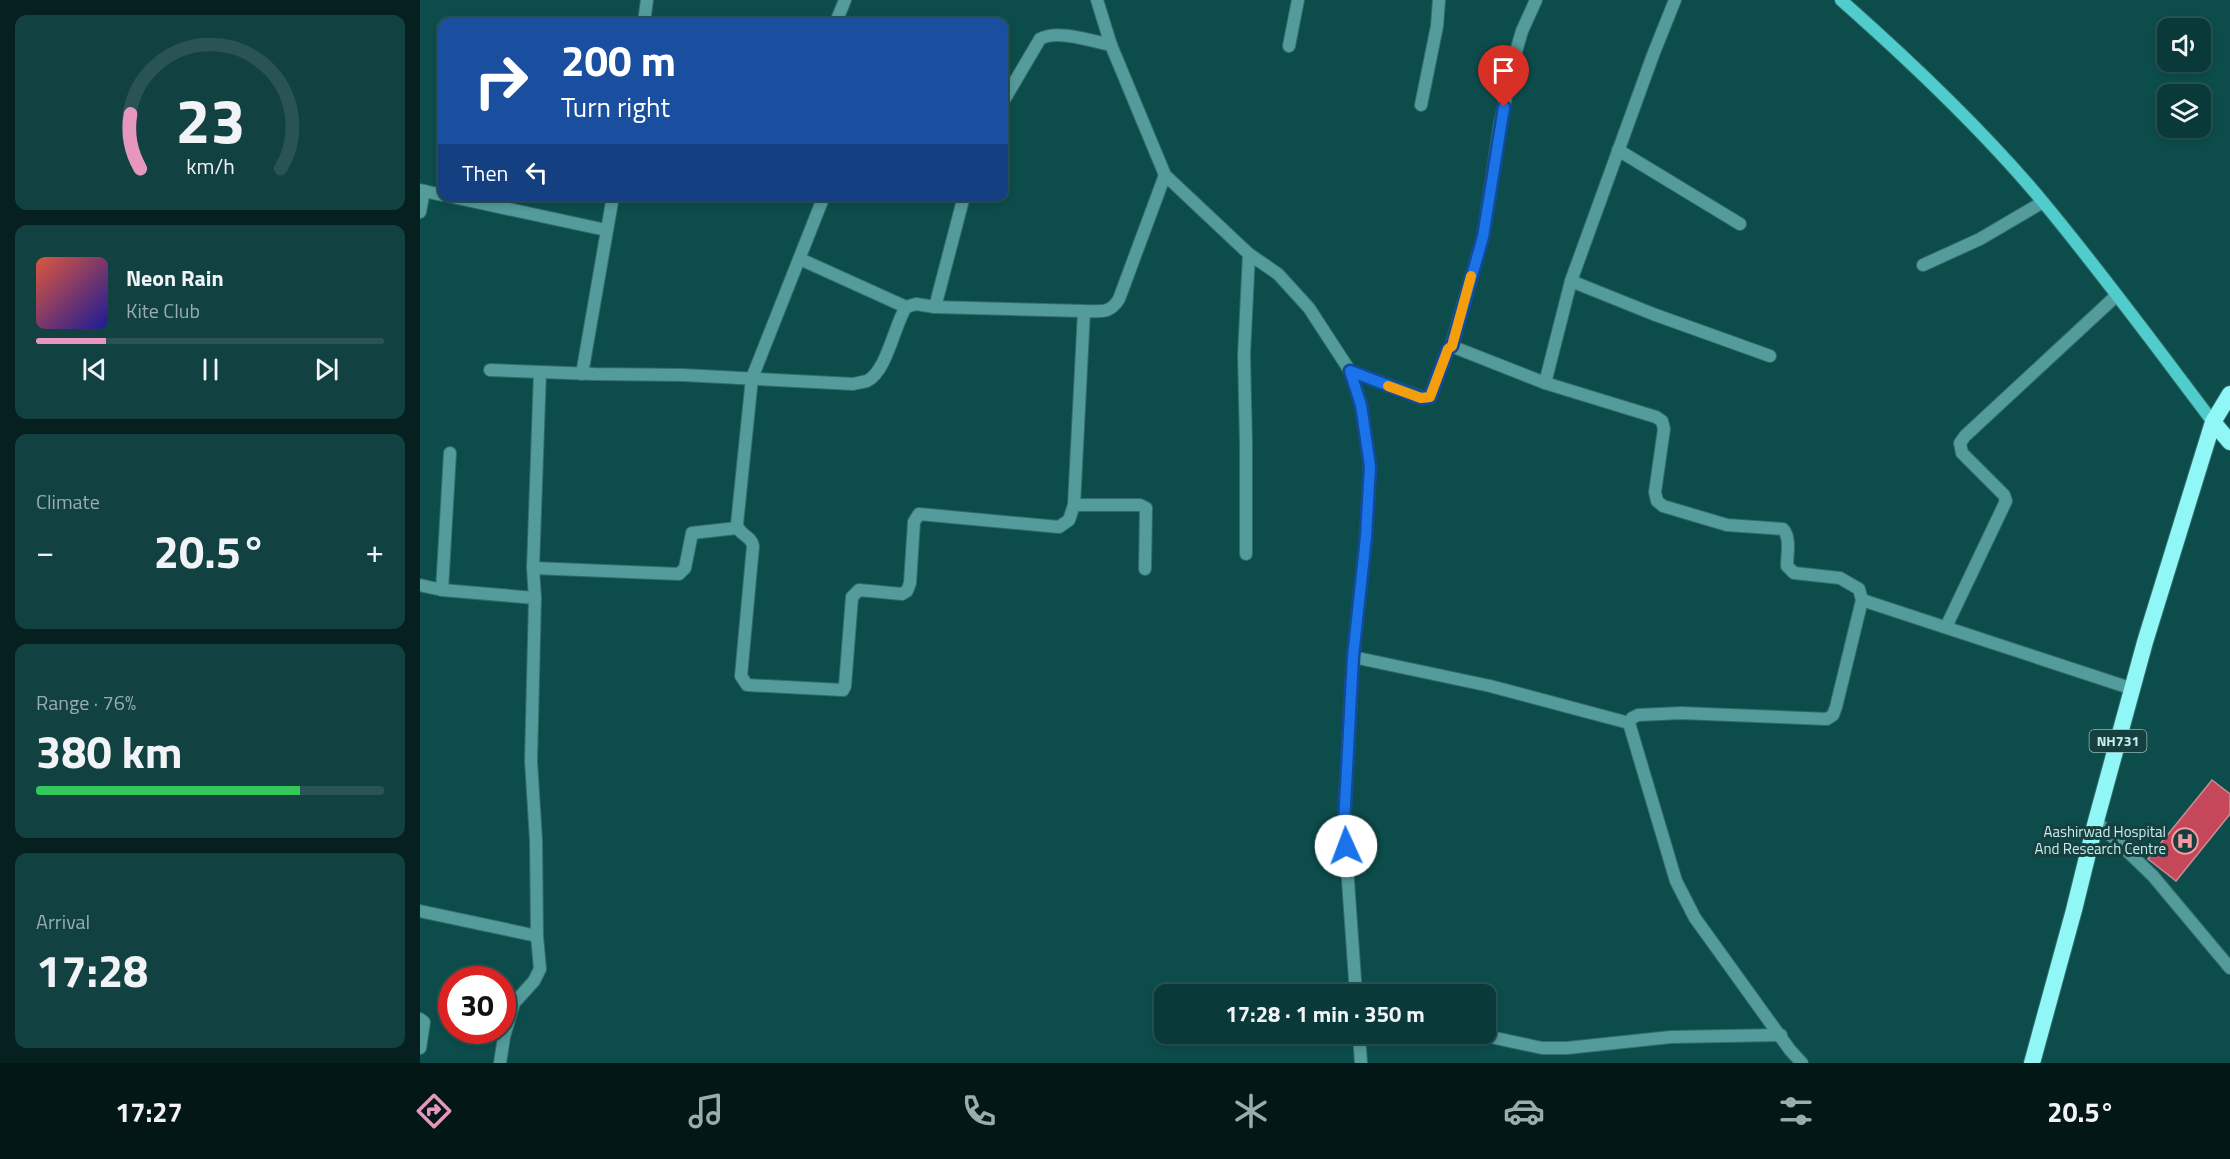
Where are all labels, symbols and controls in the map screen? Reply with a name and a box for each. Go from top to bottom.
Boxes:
map controls [2157,18,2211,138]
button: sound [2157,18,2211,72]
text: 200 m [561,28,676,92]
icon: right [462,42,540,120]
pin [1478,45,1529,107]
icon: arrive [1487,54,1520,87]
text: 23 [175,72,245,167]
button: layers [2157,84,2211,138]
text: Turn right [561,86,670,127]
text: km/h [186,151,234,183]
text: Then [462,156,508,190]
icon: left [520,156,553,189]
text: Neon Rain [126,261,224,295]
text: Kite Club [126,295,200,326]
icon: previous [78,353,111,386]
icon: pause [194,353,227,386]
icon: next [310,353,343,386]
text: Climate [36,486,100,517]
text: 20.5° [154,517,266,585]
text: − [36,526,54,576]
text: + [366,526,384,576]
text: Range · 76% [36,687,136,718]
text: 380 km [36,717,182,785]
road number: NH731 [2090,730,2146,752]
position arrow [1314,814,1378,878]
place label: Aashirwad Hospital And Research Centre [2035,820,2166,860]
hospital icon: Aashirwad Hospital And Research Centre [2170,826,2200,856]
text: Arrival [36,906,90,937]
text: 17:28 [36,936,148,1004]
speed limit sign: 30 [438,966,516,1044]
text: 17:28 · 1 min · 350 m [1225,997,1425,1031]
icon: directions [413,1090,455,1132]
icon: music [685,1090,727,1132]
icon: phone [958,1090,1000,1132]
icon: climate [1230,1090,1272,1132]
icon: car [1503,1090,1545,1132]
icon: filters [1775,1090,1817,1132]
text: 17:27 [115,1091,183,1132]
text: 20.5° [2047,1091,2115,1132]

